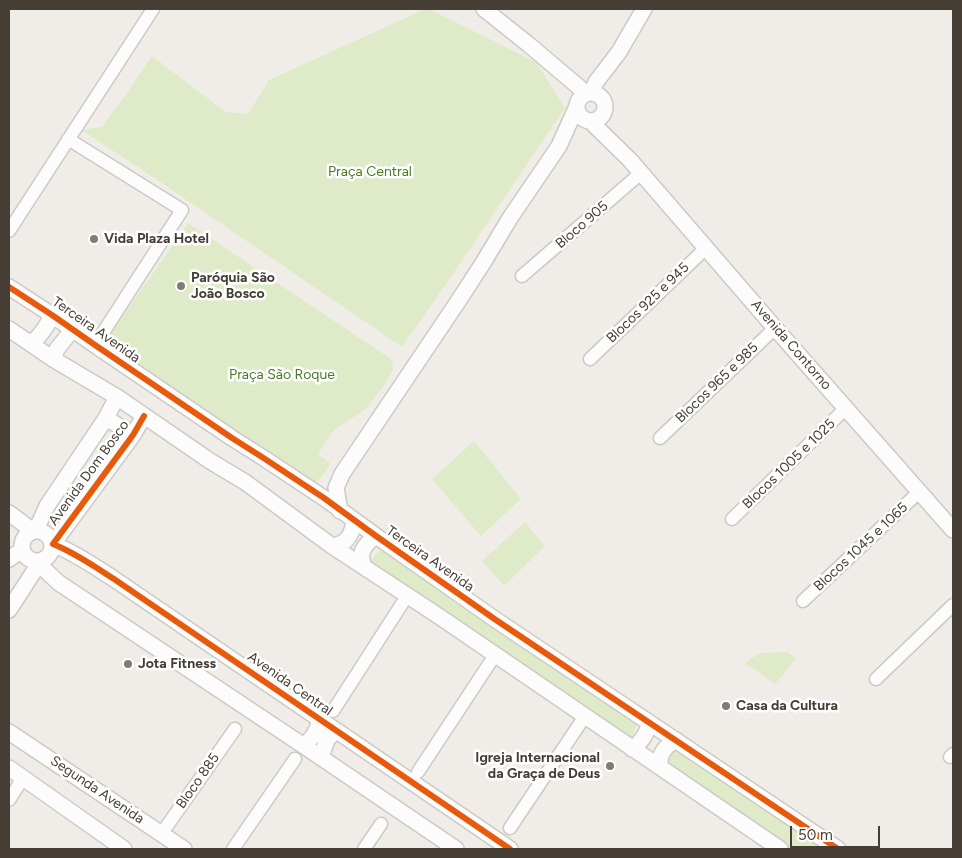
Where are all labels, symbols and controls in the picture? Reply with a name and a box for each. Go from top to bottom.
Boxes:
park label: Praça Central [328,164,412,180]
street label: Bloco 905 [552,198,612,252]
place label: Vida Plaza Hotel [104,231,209,247]
marker: Vida Plaza Hotel [88,233,100,245]
street label: Blocos 925 e 945 [603,259,693,347]
place label: Paróquia São João Bosco [191,270,275,302]
marker: Paróquia São João Bosco [175,280,187,292]
street label: Terceira Avenida [49,293,143,367]
street label: Avenida Contorno [747,296,835,394]
street label: Blocos 965 e 985 [672,339,762,427]
park label: Praça São Roque [229,367,335,383]
street label: Blocos 1005 e 1025 [739,415,839,513]
street label: Avenida Dom Bosco [45,417,133,529]
street label: Blocos 1045 e 1065 [811,499,911,595]
street label: Terceira Avenida [383,522,477,596]
street label: Avenida Central [244,649,336,719]
place label: Jota Fitness [138,656,216,672]
marker: Jota Fitness [122,658,134,670]
place label: Casa da Cultura [736,698,838,714]
marker: Casa da Cultura [720,700,732,712]
street label: Bloco 885 [173,750,223,812]
place label: Igreja Internacional da Graça de Deus [475,750,600,782]
street label: Segunda Avenida [47,752,147,828]
marker: Igreja Internacional da Graça de Deus [604,760,616,772]
scale bar [792,816,882,848]
text: 50 m [798,826,833,844]

